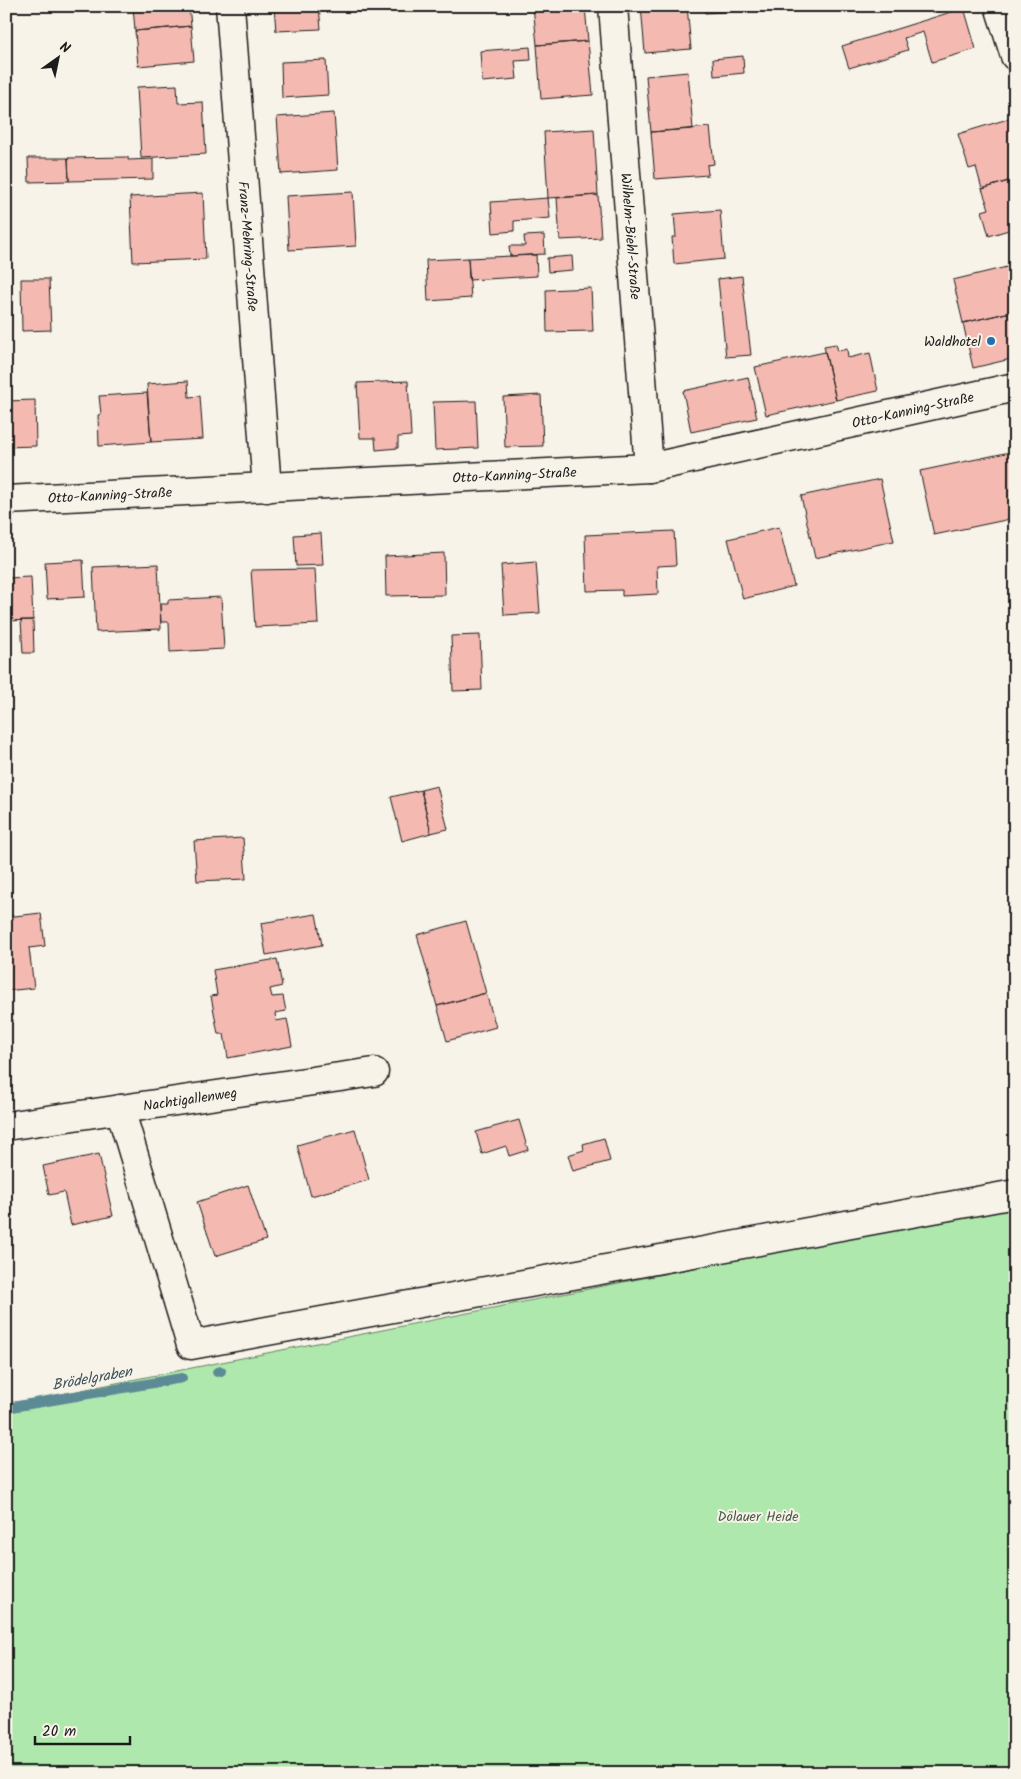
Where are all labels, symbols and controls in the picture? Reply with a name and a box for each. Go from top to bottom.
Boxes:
north arrow [32,32,82,82]
text: N [55,36,74,60]
street label: Wilhelm-Biehl-Straße [614,172,646,301]
street label: Franz-Mehring-Straße [231,180,263,313]
place label: Waldhotel [924,331,982,353]
marker: Waldhotel [985,335,997,347]
street label: Otto-Kanning-Straße [850,386,977,435]
street label: Otto-Kanning-Straße [452,462,578,490]
street label: Otto-Kanning-Straße [47,482,173,510]
street label: Nachtigallenweg [142,1082,239,1118]
water label: Brödelgraben [50,1360,135,1398]
park label: Dölauer Heide [718,1506,799,1528]
scale bar [35,1714,130,1746]
text: 20 m [42,1720,76,1744]

